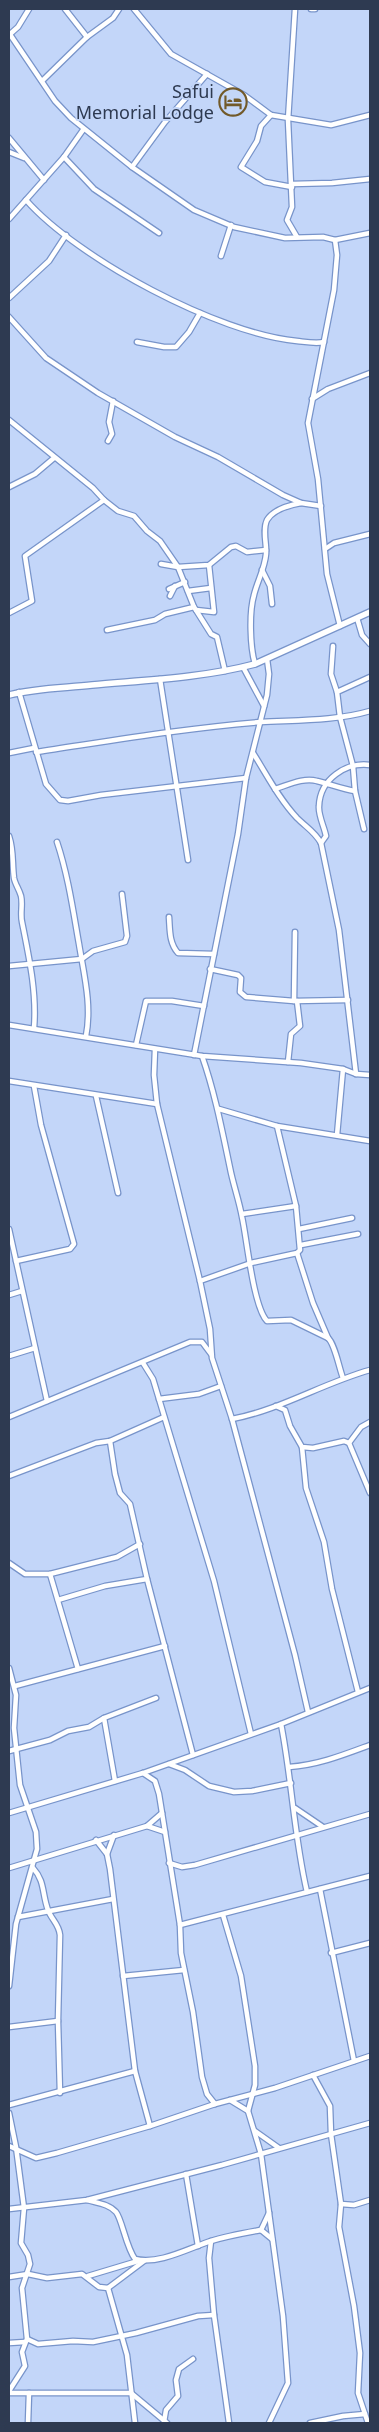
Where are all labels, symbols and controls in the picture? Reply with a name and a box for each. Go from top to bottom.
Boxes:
place label: Safui Memorial Lodge [76,79,214,124]
hotel icon: Safui Memorial Lodge [218,87,248,117]

